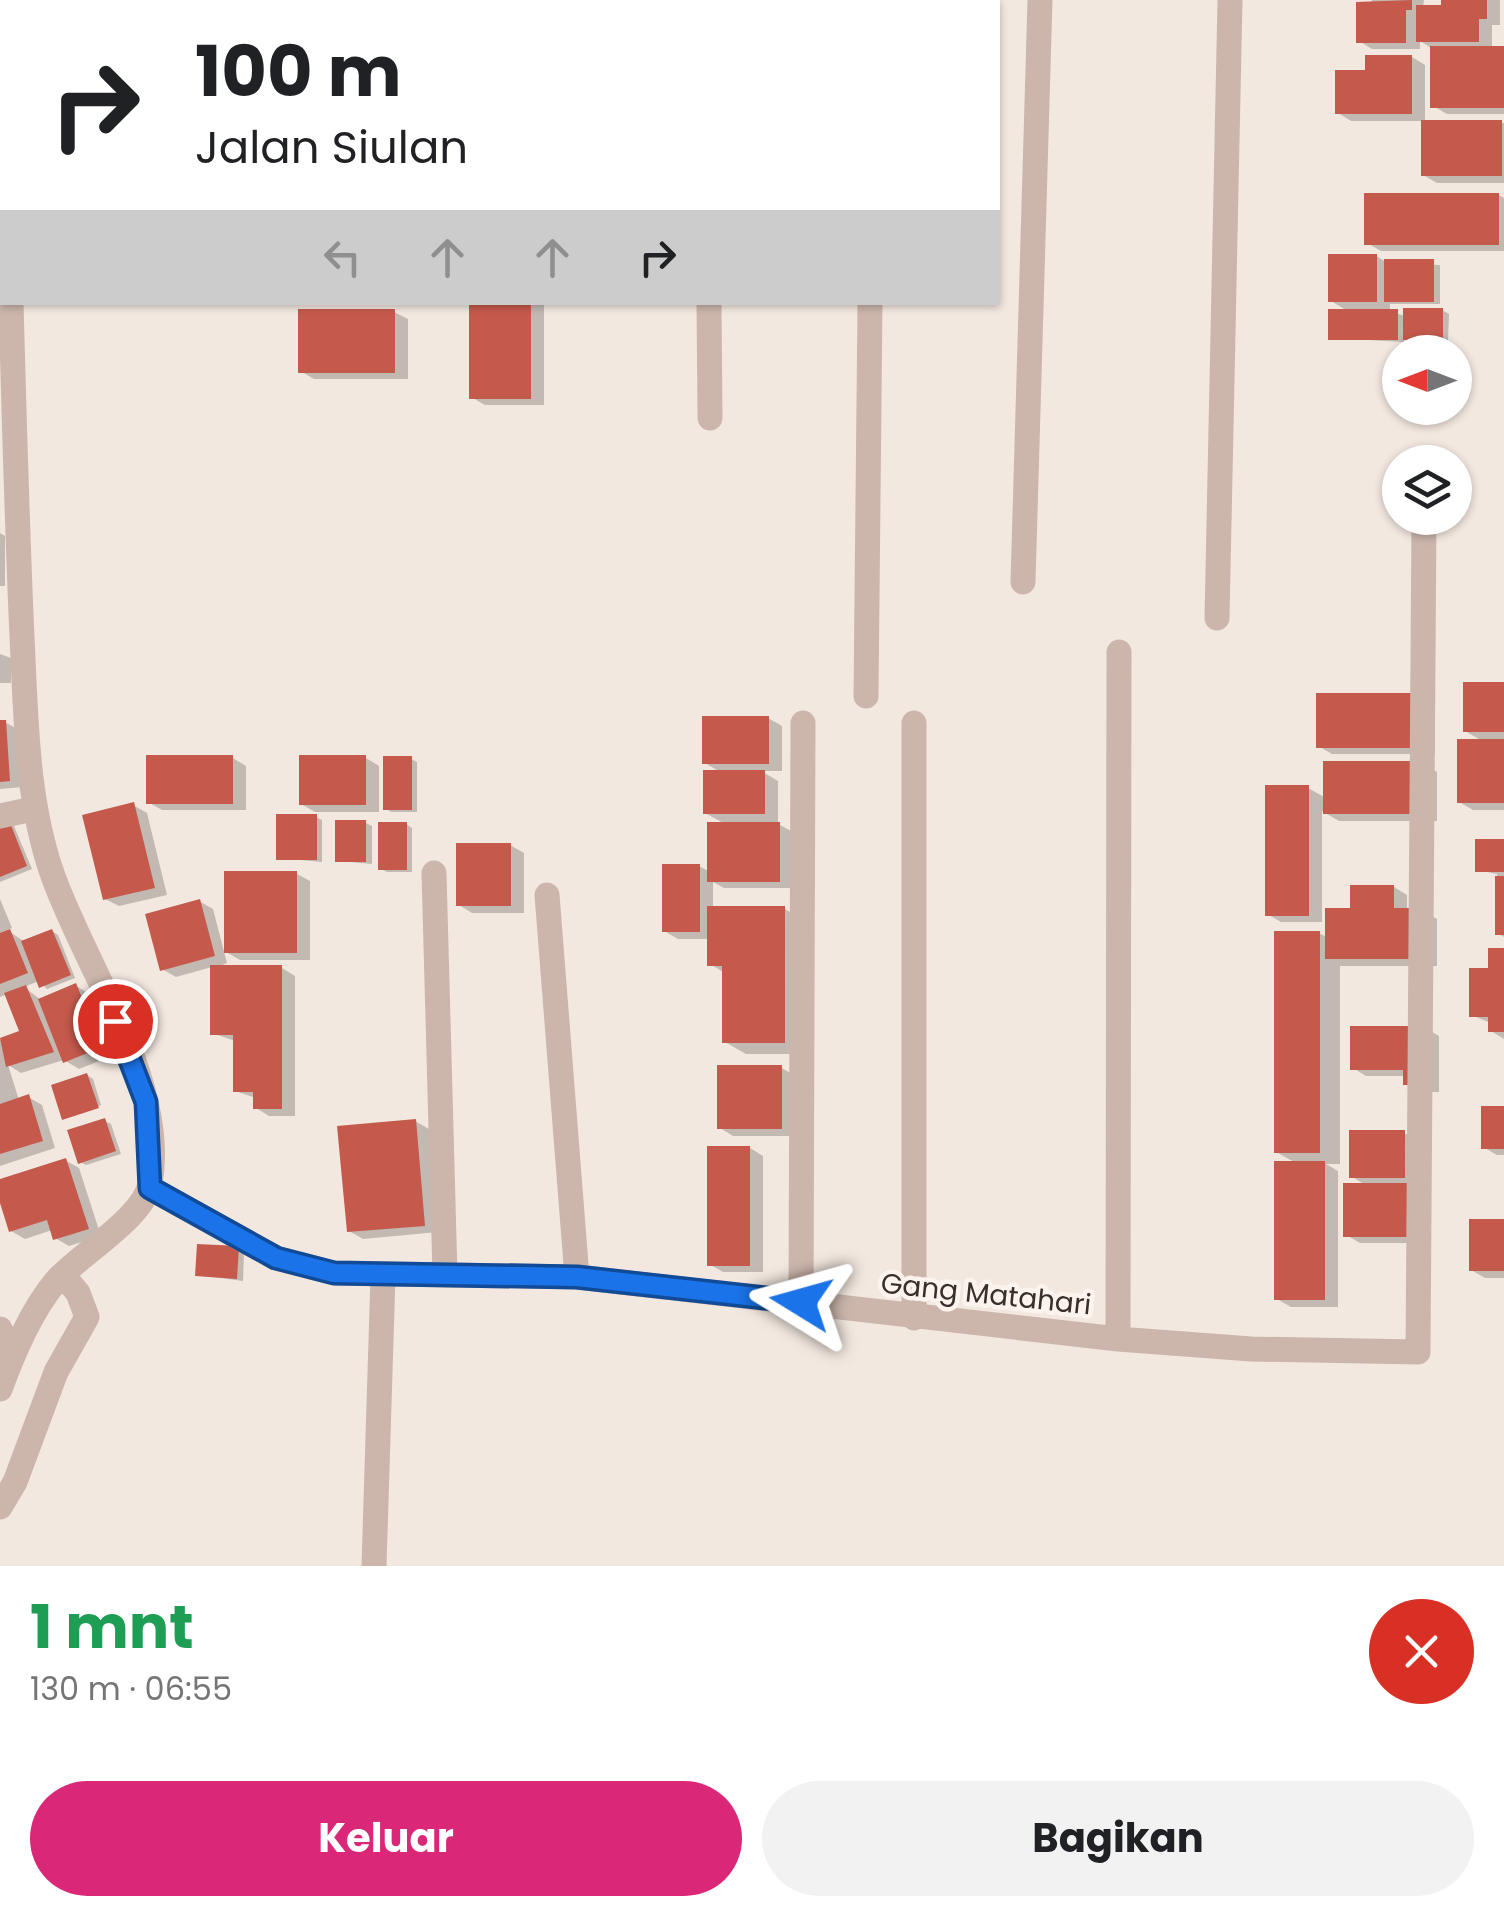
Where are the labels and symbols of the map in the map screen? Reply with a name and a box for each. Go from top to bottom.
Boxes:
north arrow [1382,335,1472,425]
pin [73,979,158,1064]
position arrow [749,1250,853,1354]
street label: Gang Matahari [879,1264,1093,1324]

